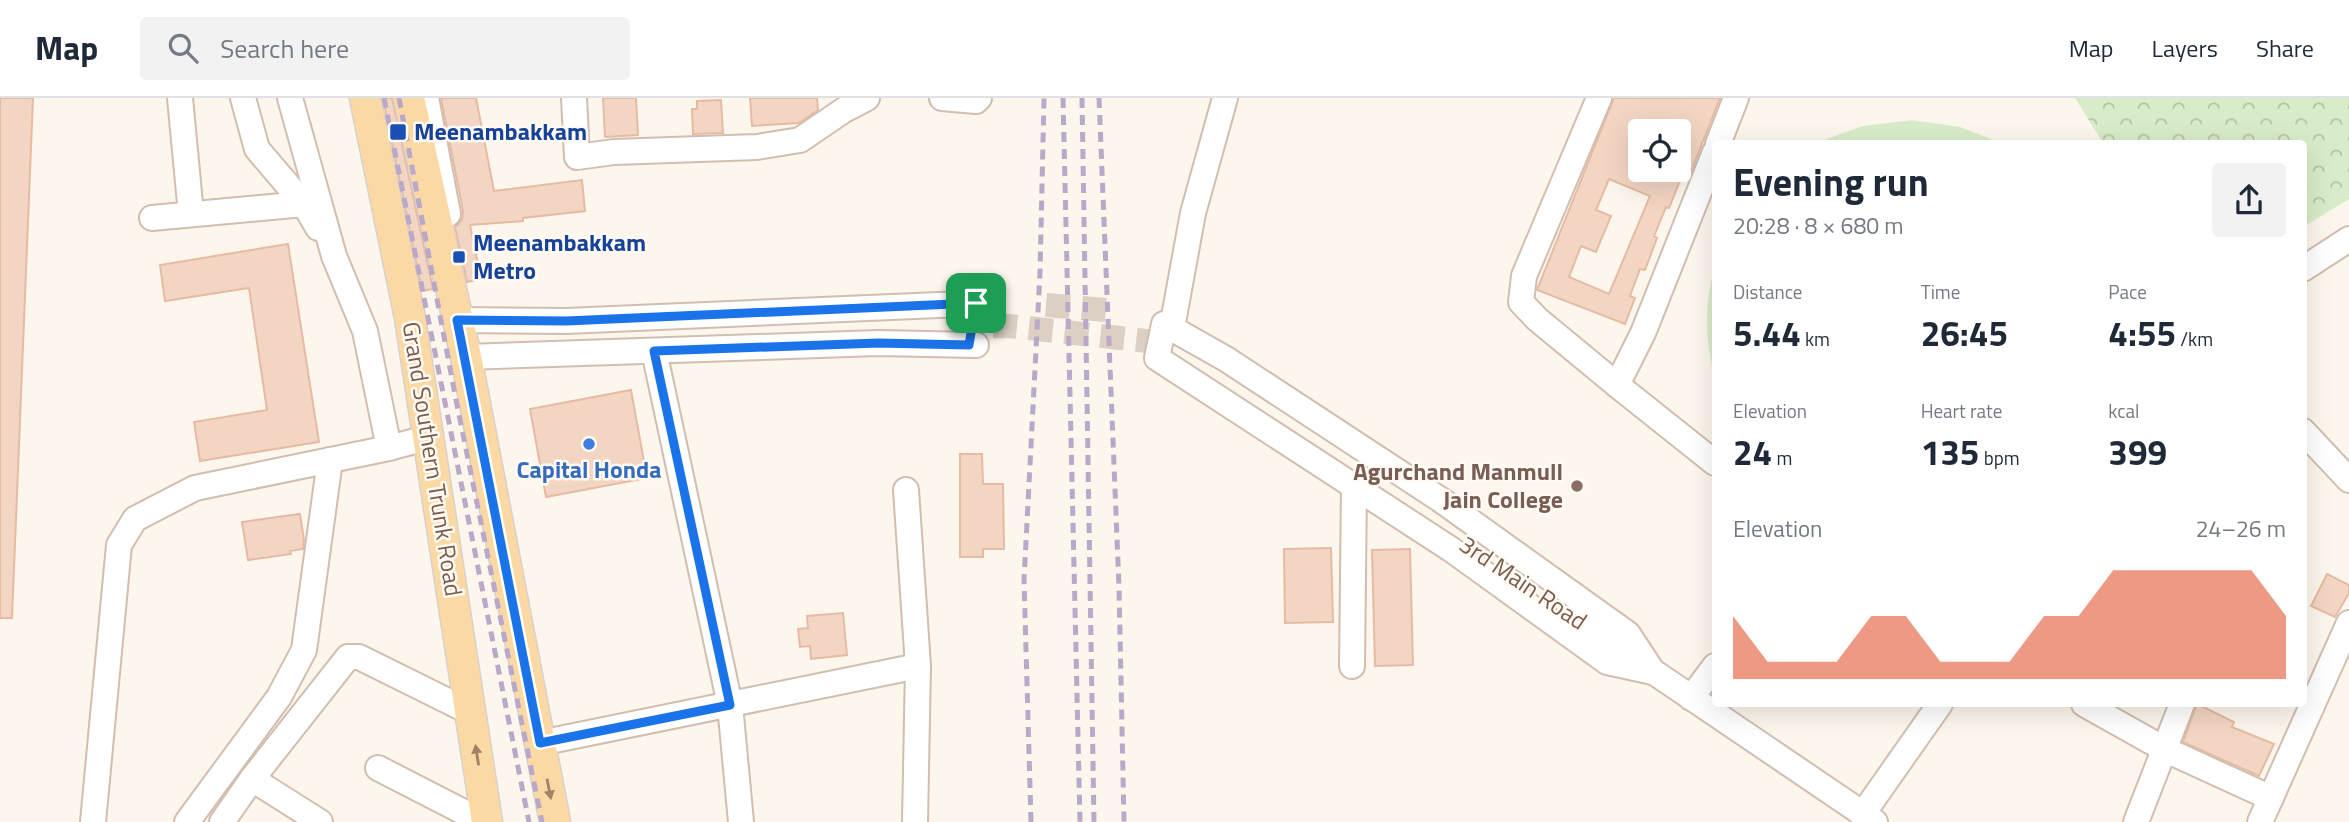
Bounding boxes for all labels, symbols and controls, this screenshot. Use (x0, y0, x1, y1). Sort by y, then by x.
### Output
search box (140, 17, 630, 80)
text: Map (35, 23, 98, 73)
icon: search (164, 29, 202, 67)
text: Search here (220, 29, 349, 68)
text: Map (2069, 30, 2114, 66)
text: Layers (2152, 30, 2218, 66)
text: Share (2256, 30, 2314, 66)
place label: Meenambakkam (414, 113, 587, 149)
map controls (1628, 119, 1691, 182)
button: locate (1628, 119, 1691, 182)
marker: Meenambakkam (388, 122, 408, 142)
text: Evening run (1733, 153, 1929, 211)
button: share (2212, 163, 2286, 237)
text: 20:28 · 8 × 680 m (1733, 208, 1903, 243)
place label: Meenambakkam Metro (473, 224, 646, 288)
marker: Meenambakkam Metro (451, 249, 467, 265)
pin (946, 273, 1006, 333)
text: Distance (1733, 277, 1802, 306)
text: Time (1921, 277, 1960, 306)
text: Pace (2108, 277, 2147, 306)
icon: arrive (957, 284, 995, 322)
text: 5.44 (1733, 306, 1801, 360)
text: 26:45 (1921, 306, 2008, 360)
text: 4:55 (2108, 306, 2176, 360)
street label: Grand Southern Trunk Road (394, 319, 472, 599)
text: km (1801, 324, 1830, 353)
text: /km (2176, 324, 2213, 353)
text: Elevation (1733, 396, 1807, 425)
text: Heart rate (1921, 396, 2002, 425)
text: kcal (2108, 396, 2139, 425)
text: 24 (1733, 425, 1772, 479)
text: 135 (1921, 425, 1979, 479)
text: 399 (2108, 425, 2167, 479)
marker: Capital Honda (581, 436, 597, 452)
text: m (1772, 443, 1792, 472)
text: bpm (1979, 443, 2020, 472)
place label: Capital Honda (517, 451, 661, 487)
place label: Agurchand Manmull Jain College (1353, 453, 1563, 517)
marker: Agurchand Manmull Jain College (1569, 478, 1585, 494)
text: Elevation (1733, 511, 1822, 546)
text: 24–26 m (2196, 511, 2286, 546)
street label: 3rd Main Road (1453, 526, 1595, 638)
one-way arrow (471, 743, 482, 765)
one-way arrow (544, 778, 555, 800)

